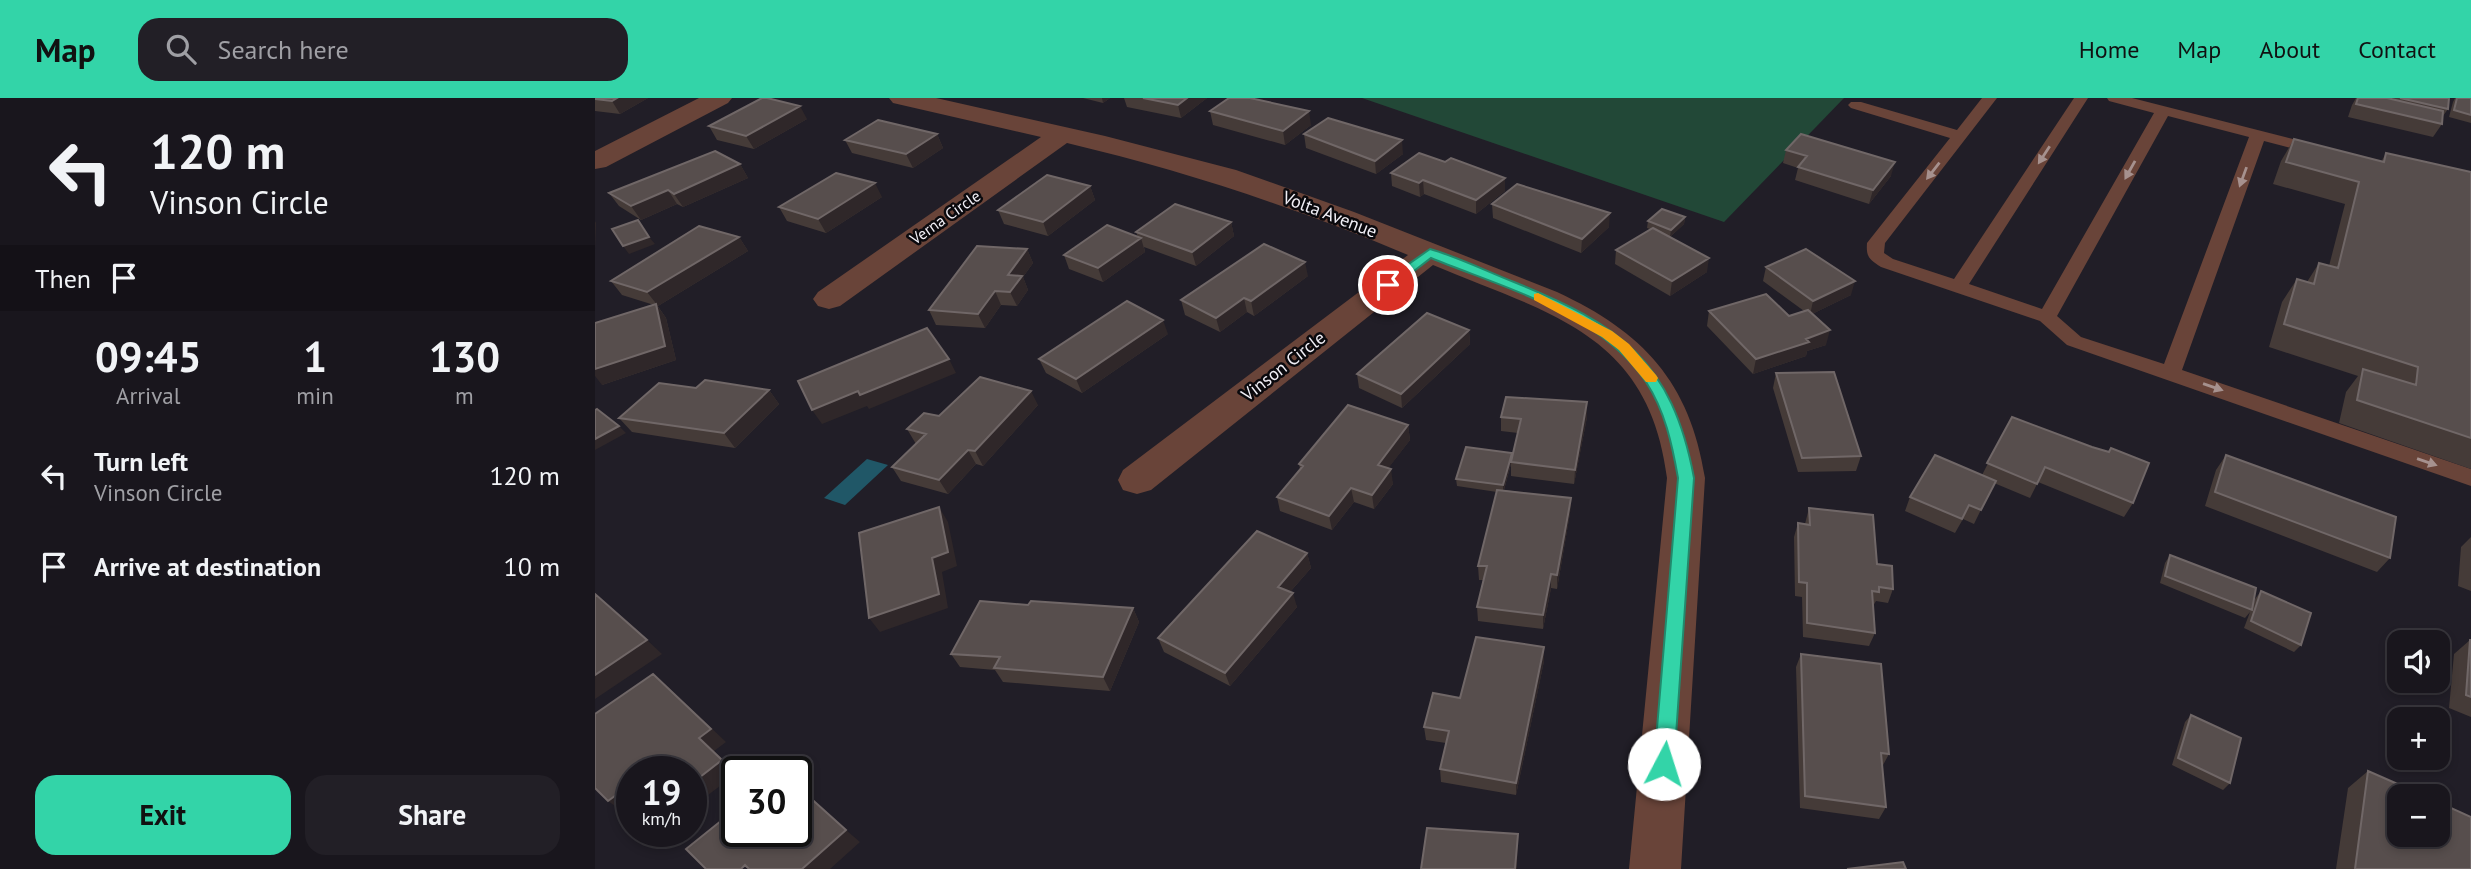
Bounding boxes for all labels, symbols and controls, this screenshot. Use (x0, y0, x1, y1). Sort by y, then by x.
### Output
search box (138, 18, 628, 81)
text: Map (35, 28, 96, 71)
icon: search (162, 30, 200, 68)
text: Search here (218, 33, 349, 66)
text: Home (2079, 34, 2139, 65)
text: Map (2177, 34, 2221, 65)
text: About (2259, 34, 2320, 65)
text: Contact (2358, 34, 2436, 65)
text: 120 m (150, 119, 285, 183)
icon: left (35, 126, 126, 217)
one-way arrow (2037, 146, 2050, 165)
one-way arrow (2124, 161, 2136, 180)
one-way arrow (1926, 162, 1941, 179)
one-way arrow (2237, 167, 2248, 188)
text: Vinson Circle (150, 181, 329, 223)
street label: Verna Circle (905, 185, 984, 249)
street label: Volta Avenue (1278, 185, 1381, 243)
pin (1358, 255, 1418, 315)
icon: arrive (105, 259, 143, 297)
text: Then (35, 262, 91, 295)
icon: arrive (1369, 266, 1407, 304)
street label: Vinson Circle (1236, 326, 1330, 407)
text: 09:45 (95, 329, 201, 384)
text: 1 (303, 329, 327, 384)
text: 130 (429, 329, 500, 384)
text: Arrival (116, 381, 180, 410)
text: min (296, 381, 334, 410)
text: m (455, 381, 474, 410)
one-way arrow (2202, 382, 2223, 393)
text: Turn left (94, 445, 188, 478)
icon: left (35, 457, 73, 495)
one-way arrow (2417, 457, 2438, 468)
text: 120 m (489, 459, 560, 492)
text: Vinson Circle (94, 478, 222, 507)
icon: arrive (35, 548, 73, 586)
text: Arrive at destination (94, 550, 321, 583)
text: 10 m (504, 550, 560, 583)
map controls (2387, 630, 2450, 847)
button: sound (2387, 630, 2450, 693)
button: + (2387, 707, 2450, 770)
position arrow (1627, 727, 1701, 801)
speed limit sign: 30 (721, 756, 812, 847)
text: 19 (642, 769, 681, 815)
button: Exit (35, 775, 291, 855)
button: Share (305, 775, 560, 855)
button: − (2387, 784, 2450, 847)
text: km/h (642, 807, 681, 830)

